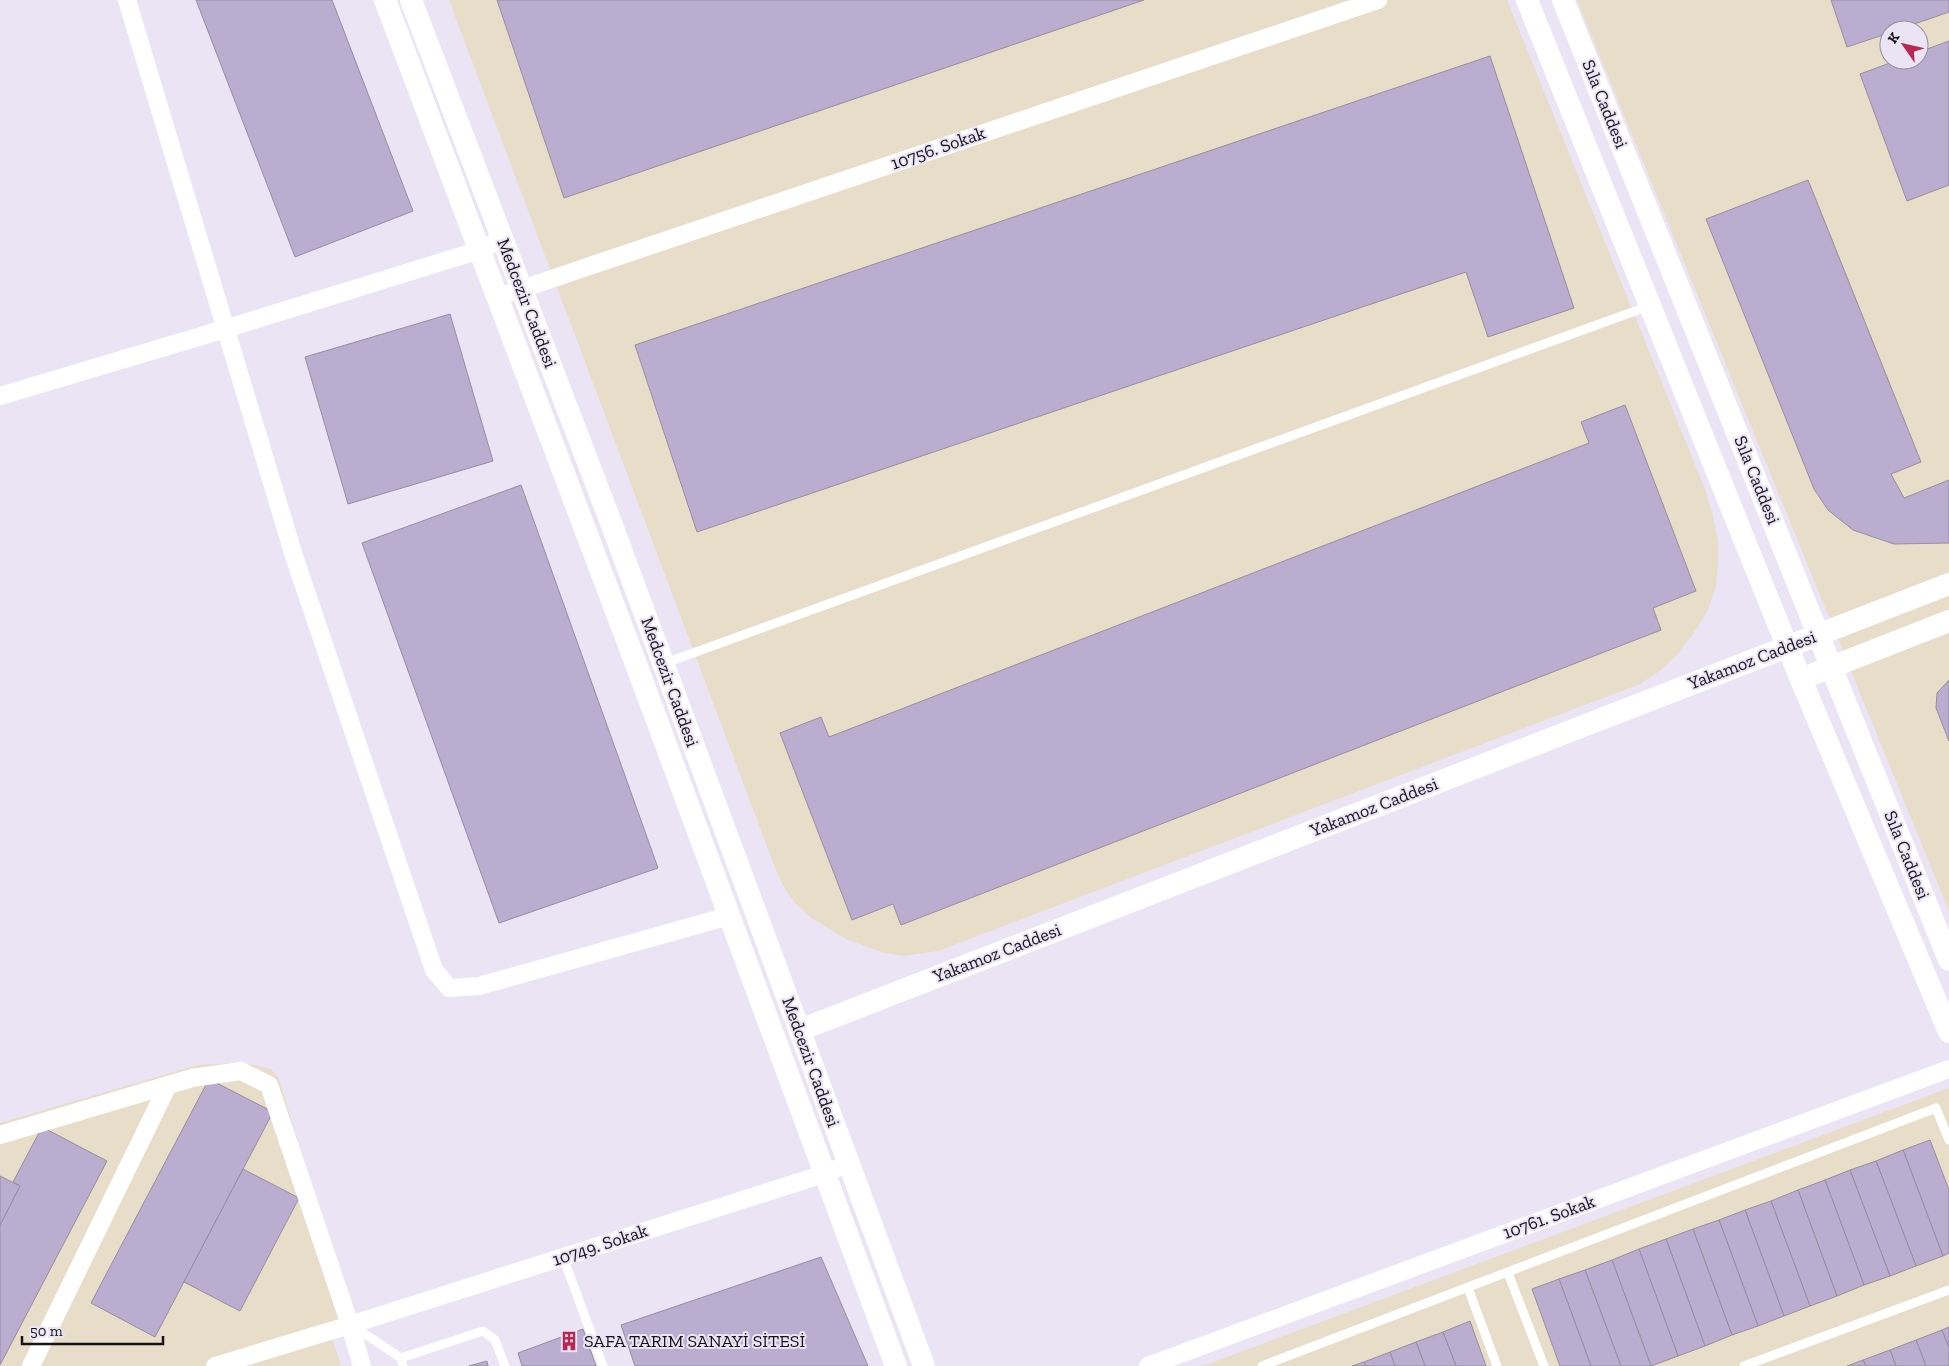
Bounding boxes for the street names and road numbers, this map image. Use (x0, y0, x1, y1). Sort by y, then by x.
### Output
street label: Sıla Caddesi (1577, 56, 1633, 152)
street label: 10756. Sokak (888, 121, 989, 174)
street label: Medcezir Caddesi (492, 235, 562, 371)
street label: Sıla Caddesi (1729, 432, 1785, 528)
street label: Medcezir Caddesi (636, 614, 704, 750)
street label: Yakamoz Caddesi (1684, 626, 1819, 695)
street label: Yakamoz Caddesi (1306, 773, 1441, 842)
street label: Sıla Caddesi (1879, 807, 1935, 903)
street label: Yakamoz Caddesi (929, 919, 1064, 988)
street label: Medcezir Caddesi (777, 994, 845, 1130)
street label: 10761. Sokak (1500, 1190, 1599, 1244)
street label: 10749. Sokak (550, 1219, 651, 1271)

